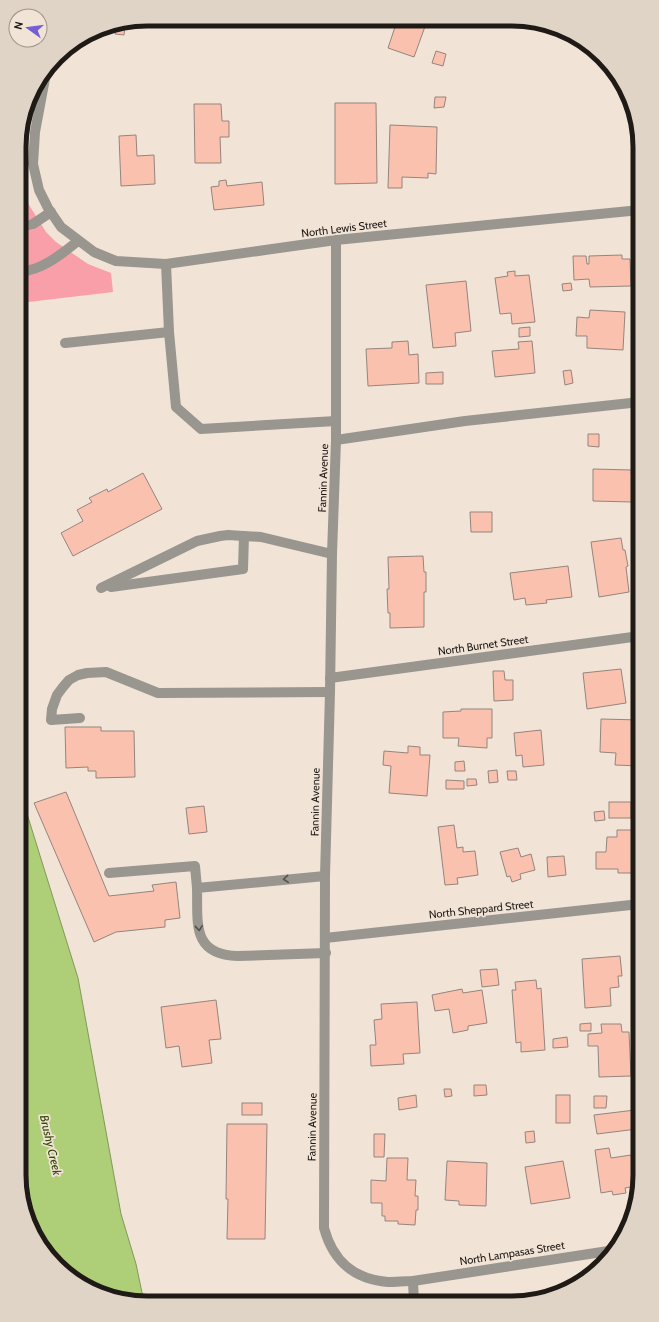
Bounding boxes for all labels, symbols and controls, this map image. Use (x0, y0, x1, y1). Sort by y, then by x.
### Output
north arrow (8, 8, 48, 48)
text: N (11, 20, 26, 31)
street label: North Lewis Street (301, 216, 388, 240)
street label: Fannin Avenue (315, 443, 331, 512)
street label: North Burnet Street (437, 632, 529, 658)
street label: Fannin Avenue (307, 767, 323, 836)
one-way arrow (283, 875, 289, 884)
street label: North Sheppard Street (428, 897, 534, 921)
one-way arrow (194, 925, 203, 931)
street label: Fannin Avenue (304, 1092, 320, 1161)
water label: Brushy Creek (37, 1113, 65, 1177)
street label: North Lampasas Street (458, 1238, 566, 1268)

